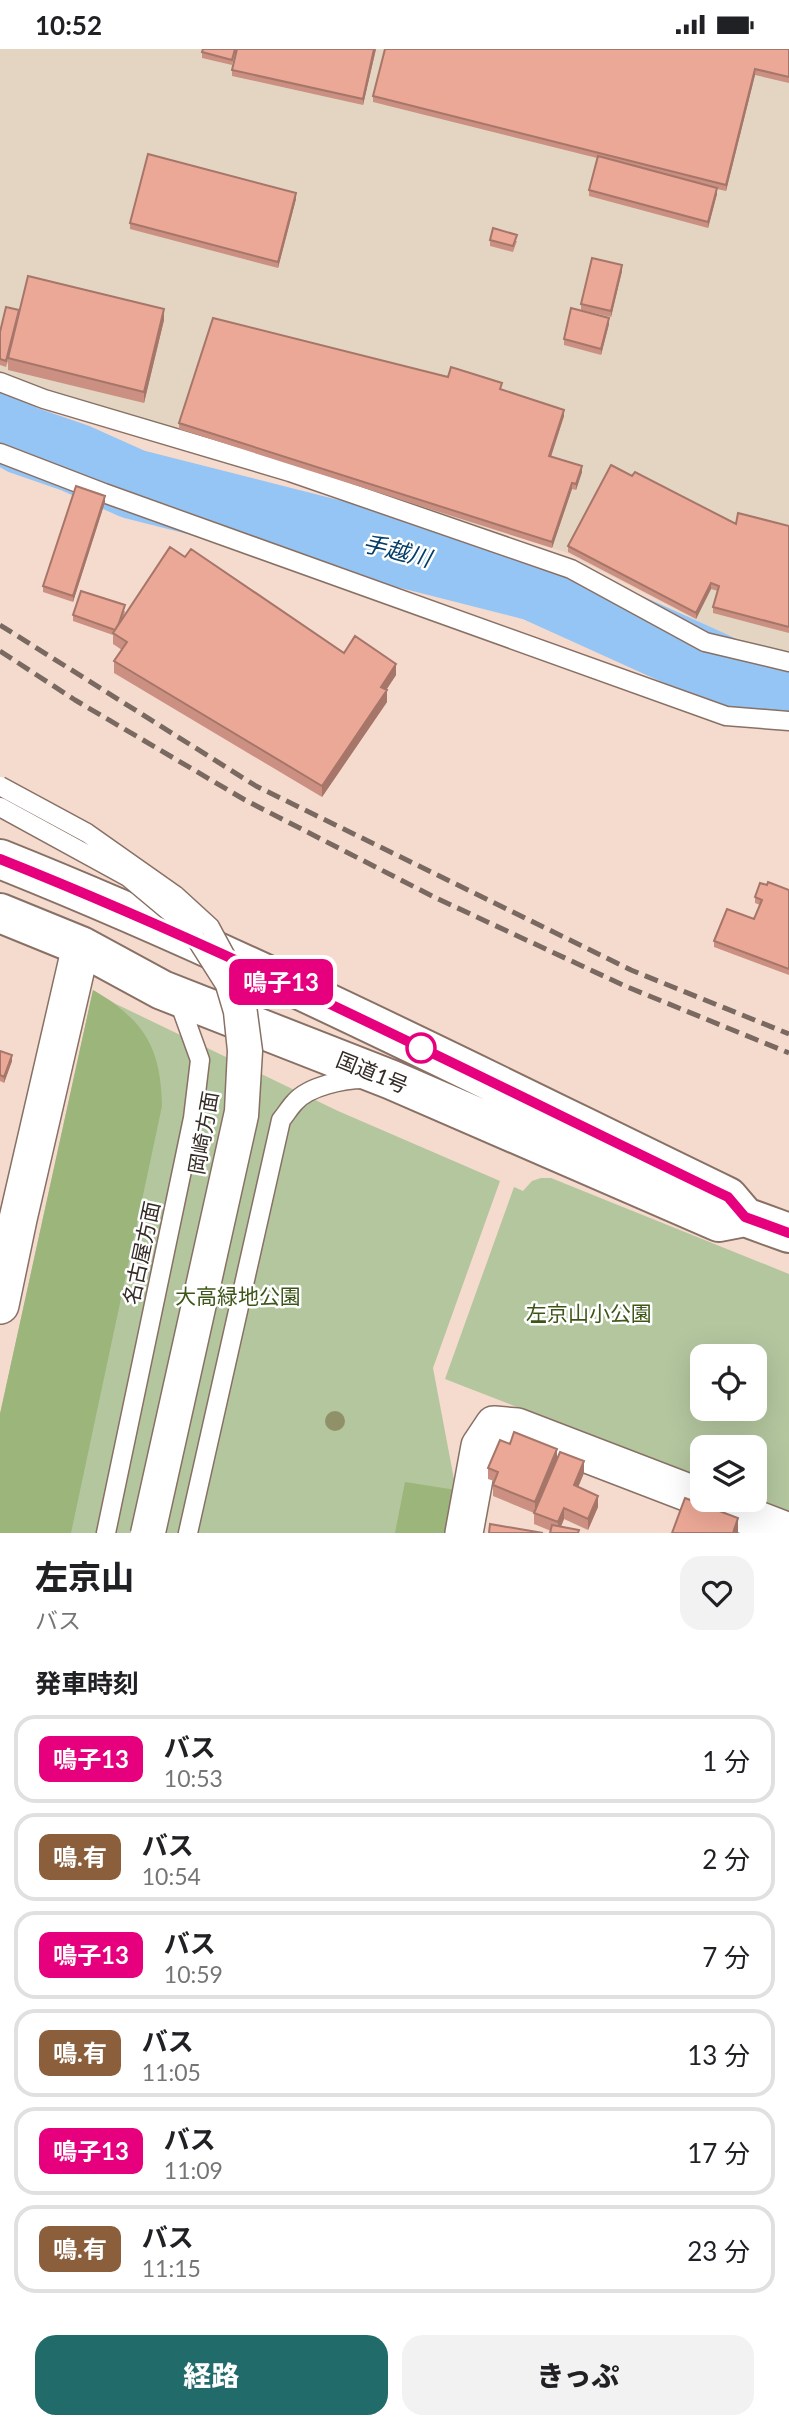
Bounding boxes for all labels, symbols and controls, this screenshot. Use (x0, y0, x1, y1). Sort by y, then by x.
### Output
text: 10:52 (35, 9, 102, 41)
water label: 手越川 (360, 528, 437, 573)
line badge: 鳴子13 (232, 959, 330, 1005)
text: 鳴子13 (243, 967, 319, 996)
unlabelled marker (406, 1033, 436, 1063)
street label: 国道1号 (333, 1046, 412, 1097)
street label: 岡崎方面 (183, 1089, 222, 1176)
street label: 名古屋方面 (117, 1199, 164, 1307)
park label: 大高緑地公園 (175, 1283, 301, 1308)
park label: 左京山小公園 (526, 1300, 652, 1325)
map controls (690, 1344, 767, 1512)
button: locate (690, 1344, 767, 1421)
button: layers (690, 1435, 767, 1512)
text: 左京山 (35, 1556, 134, 1596)
button: heart (680, 1556, 754, 1630)
text: バス (35, 1606, 81, 1634)
text: 発車時刻 (35, 1667, 139, 1699)
text: バス (164, 1731, 216, 1763)
text: 鳴子13 (53, 1744, 129, 1773)
text: 1 分 (702, 1745, 750, 1777)
text: 10:53 (164, 1764, 223, 1792)
text: バス (142, 1829, 194, 1861)
text: 鳴.有 (53, 1842, 107, 1871)
text: 2 分 (702, 1843, 750, 1875)
text: 10:54 (142, 1862, 201, 1890)
text: バス (164, 1927, 216, 1959)
text: 鳴子13 (53, 1940, 129, 1969)
text: 7 分 (702, 1941, 750, 1973)
text: 10:59 (164, 1960, 223, 1988)
text: バス (142, 2025, 194, 2057)
text: 鳴.有 (53, 2038, 107, 2067)
text: 13 分 (687, 2039, 750, 2071)
text: 11:05 (142, 2058, 201, 2086)
text: バス (164, 2123, 216, 2155)
text: 鳴子13 (53, 2136, 129, 2165)
text: 17 分 (687, 2137, 750, 2169)
text: 11:09 (164, 2156, 223, 2184)
text: バス (142, 2221, 194, 2253)
text: 鳴.有 (53, 2234, 107, 2263)
text: 23 分 (687, 2235, 750, 2267)
text: 11:15 (142, 2254, 201, 2282)
button: 経路 (35, 2335, 388, 2415)
button: きっぷ (402, 2335, 754, 2415)

